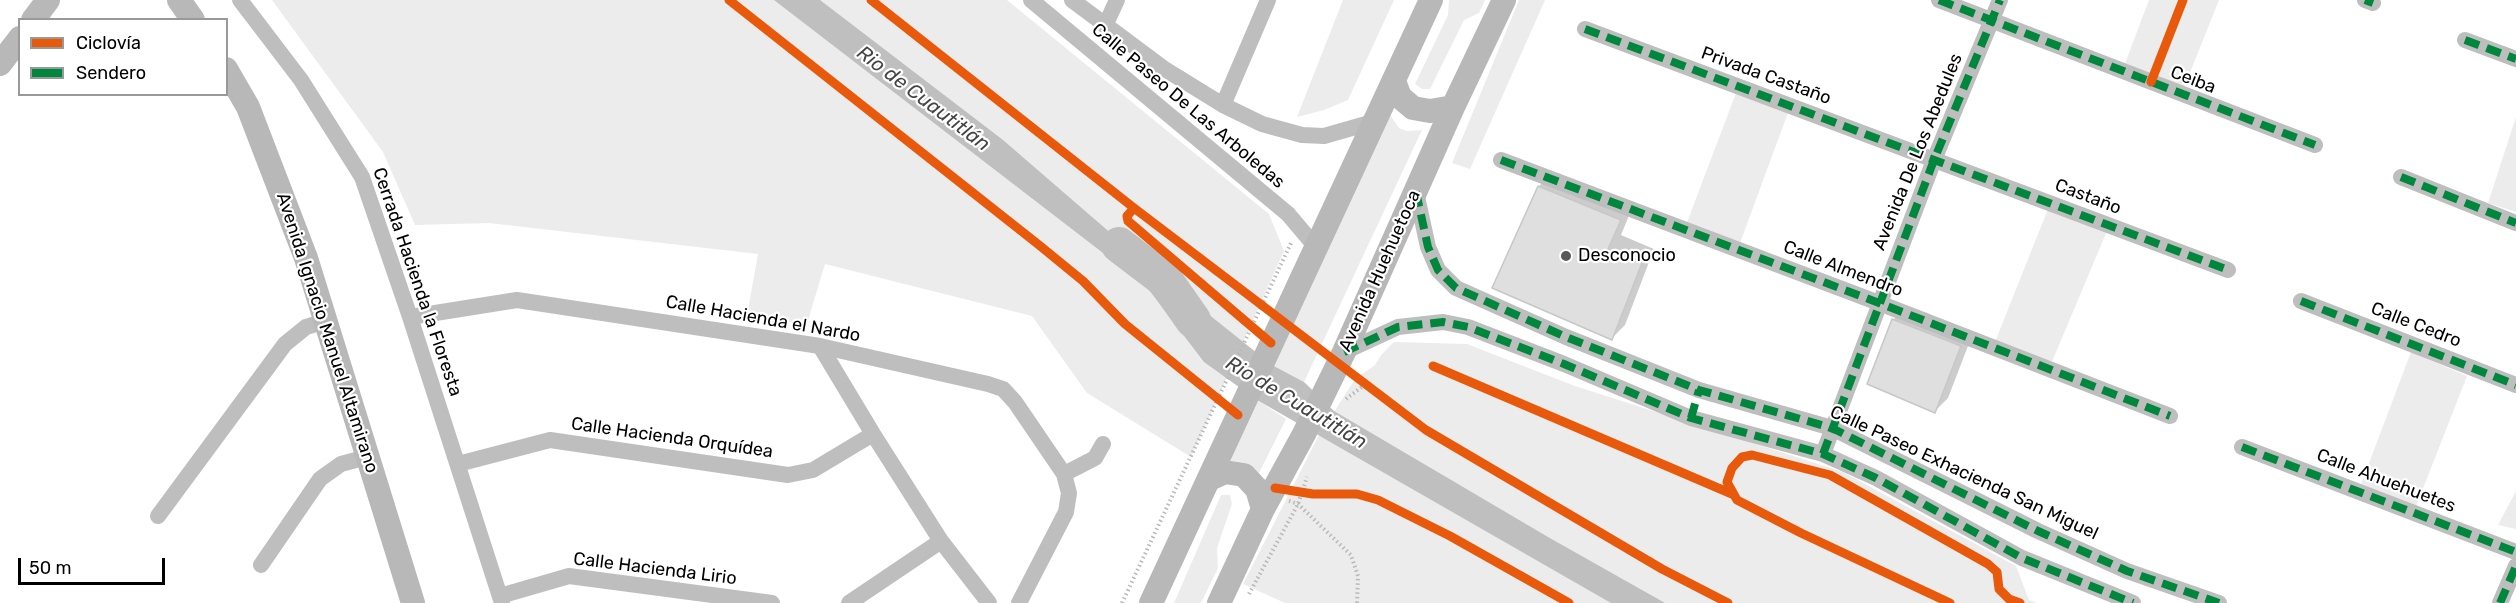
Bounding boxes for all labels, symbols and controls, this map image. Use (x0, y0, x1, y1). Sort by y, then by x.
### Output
legend (18, 18, 228, 96)
street label: Calle Paseo De Las Arboledas (1087, 19, 1289, 193)
text: Ciclovía (76, 32, 141, 54)
water label: Rio de Cuautitlán (852, 41, 994, 157)
street label: Privada Castaño (1698, 42, 1834, 110)
street label: Avenida De Los Abedules (1869, 50, 1967, 254)
street label: Ceiba (2167, 61, 2219, 99)
text: Sendero (76, 62, 146, 84)
street label: Cerrada Hacienda la Floresta (368, 165, 466, 399)
street label: Castaño (2052, 174, 2124, 220)
street label: Avenida Huehuetoca (1335, 187, 1425, 355)
street label: Avenida Ignacio Manuel Altamirano (271, 190, 383, 476)
street label: Calle Almendro (1780, 236, 1906, 302)
place label: Desconocio (1578, 245, 1676, 267)
marker: Desconocio (1559, 249, 1573, 263)
street label: Calle Hacienda el Nardo (664, 291, 862, 347)
street label: Calle Cedro (2368, 298, 2464, 352)
water label: Rio de Cuautitlán (1221, 351, 1371, 455)
street label: Calle Paseo Exhacienda San Miguel (1826, 401, 2102, 545)
street label: Calle Hacienda Orquídea (570, 413, 774, 463)
street label: Calle Ahuehuetes (2313, 445, 2459, 517)
scale bar (21, 546, 168, 584)
street label: Calle Hacienda Lirio (572, 548, 738, 590)
text: 50 m (29, 557, 72, 579)

